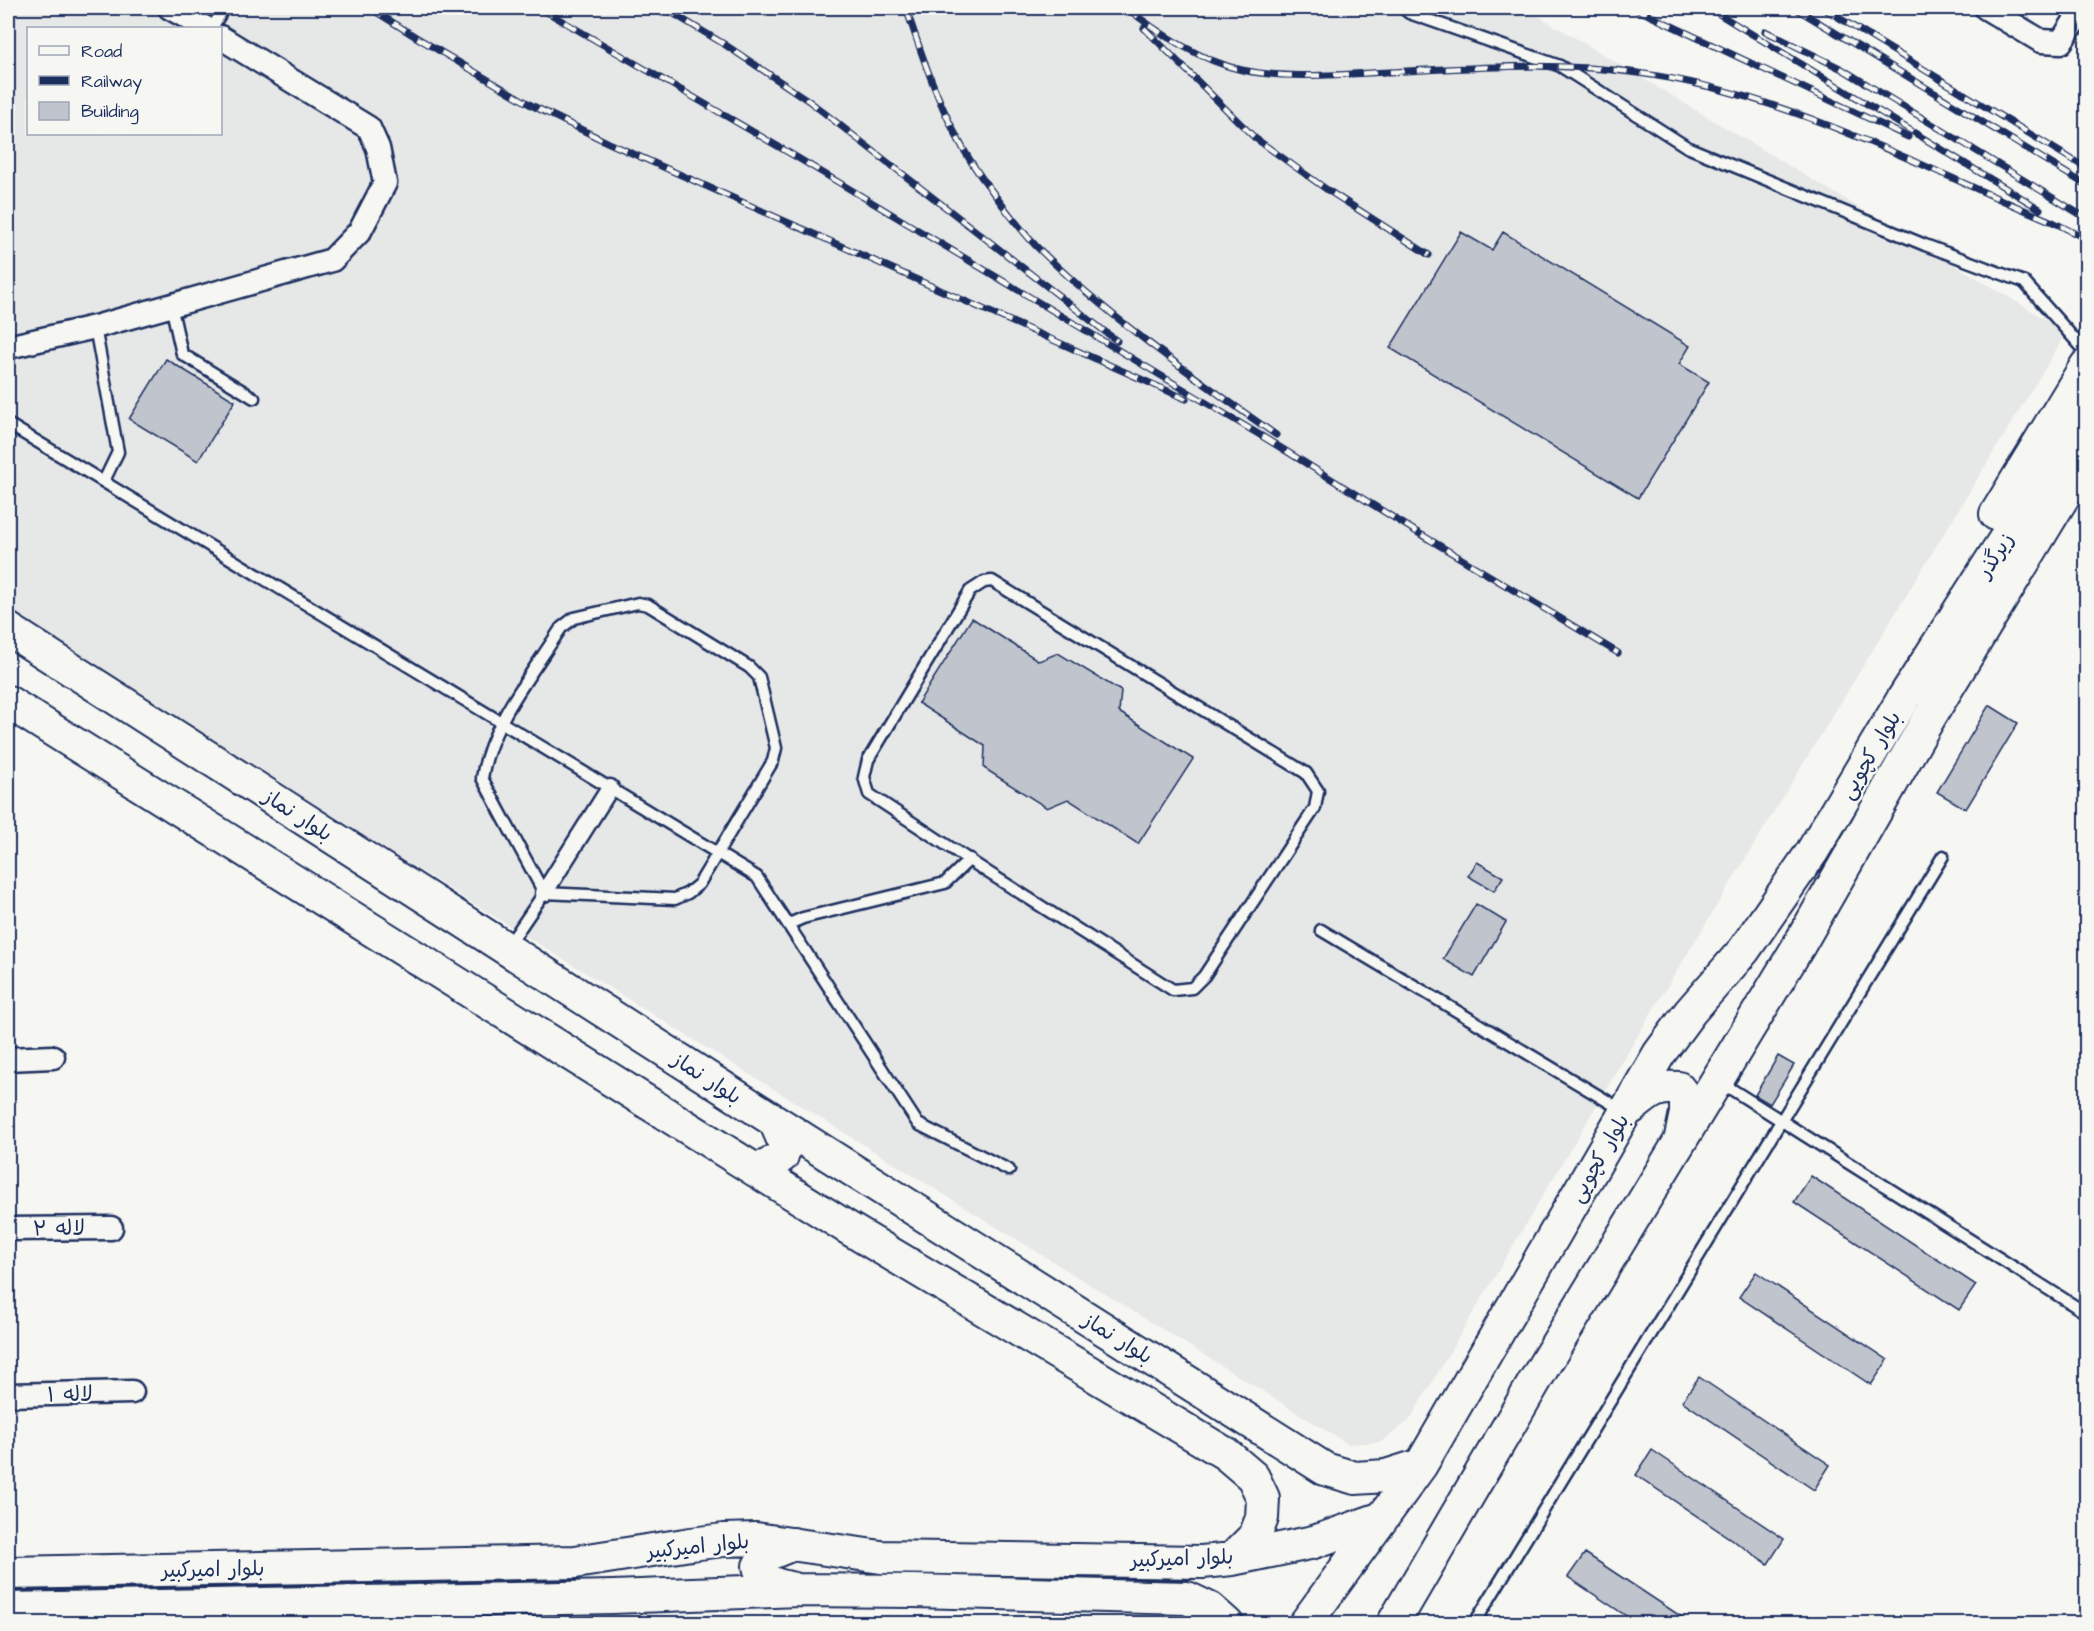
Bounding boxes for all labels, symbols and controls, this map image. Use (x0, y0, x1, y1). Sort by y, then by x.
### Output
legend (27, 27, 222, 135)
text: Road (81, 39, 122, 64)
text: Railway (81, 69, 142, 95)
text: Building (81, 99, 139, 125)
street label: زیرگذر (1969, 527, 2021, 585)
street label: بلوار کچویی (1833, 706, 1908, 805)
street label: بلوار نماز (256, 781, 338, 849)
street label: بلوار نماز (665, 1044, 747, 1112)
street label: بلوار کچویی (1562, 1108, 1637, 1208)
street label: لاله ۲ (33, 1214, 85, 1243)
street label: بلوار نماز (1076, 1305, 1158, 1371)
street label: لاله ۱ (47, 1380, 93, 1409)
street label: بلوار امیرکبیر (643, 1527, 751, 1567)
street label: بلوار امیرکبیر (1128, 1542, 1234, 1575)
street label: بلوار امیرکبیر (159, 1554, 265, 1585)

